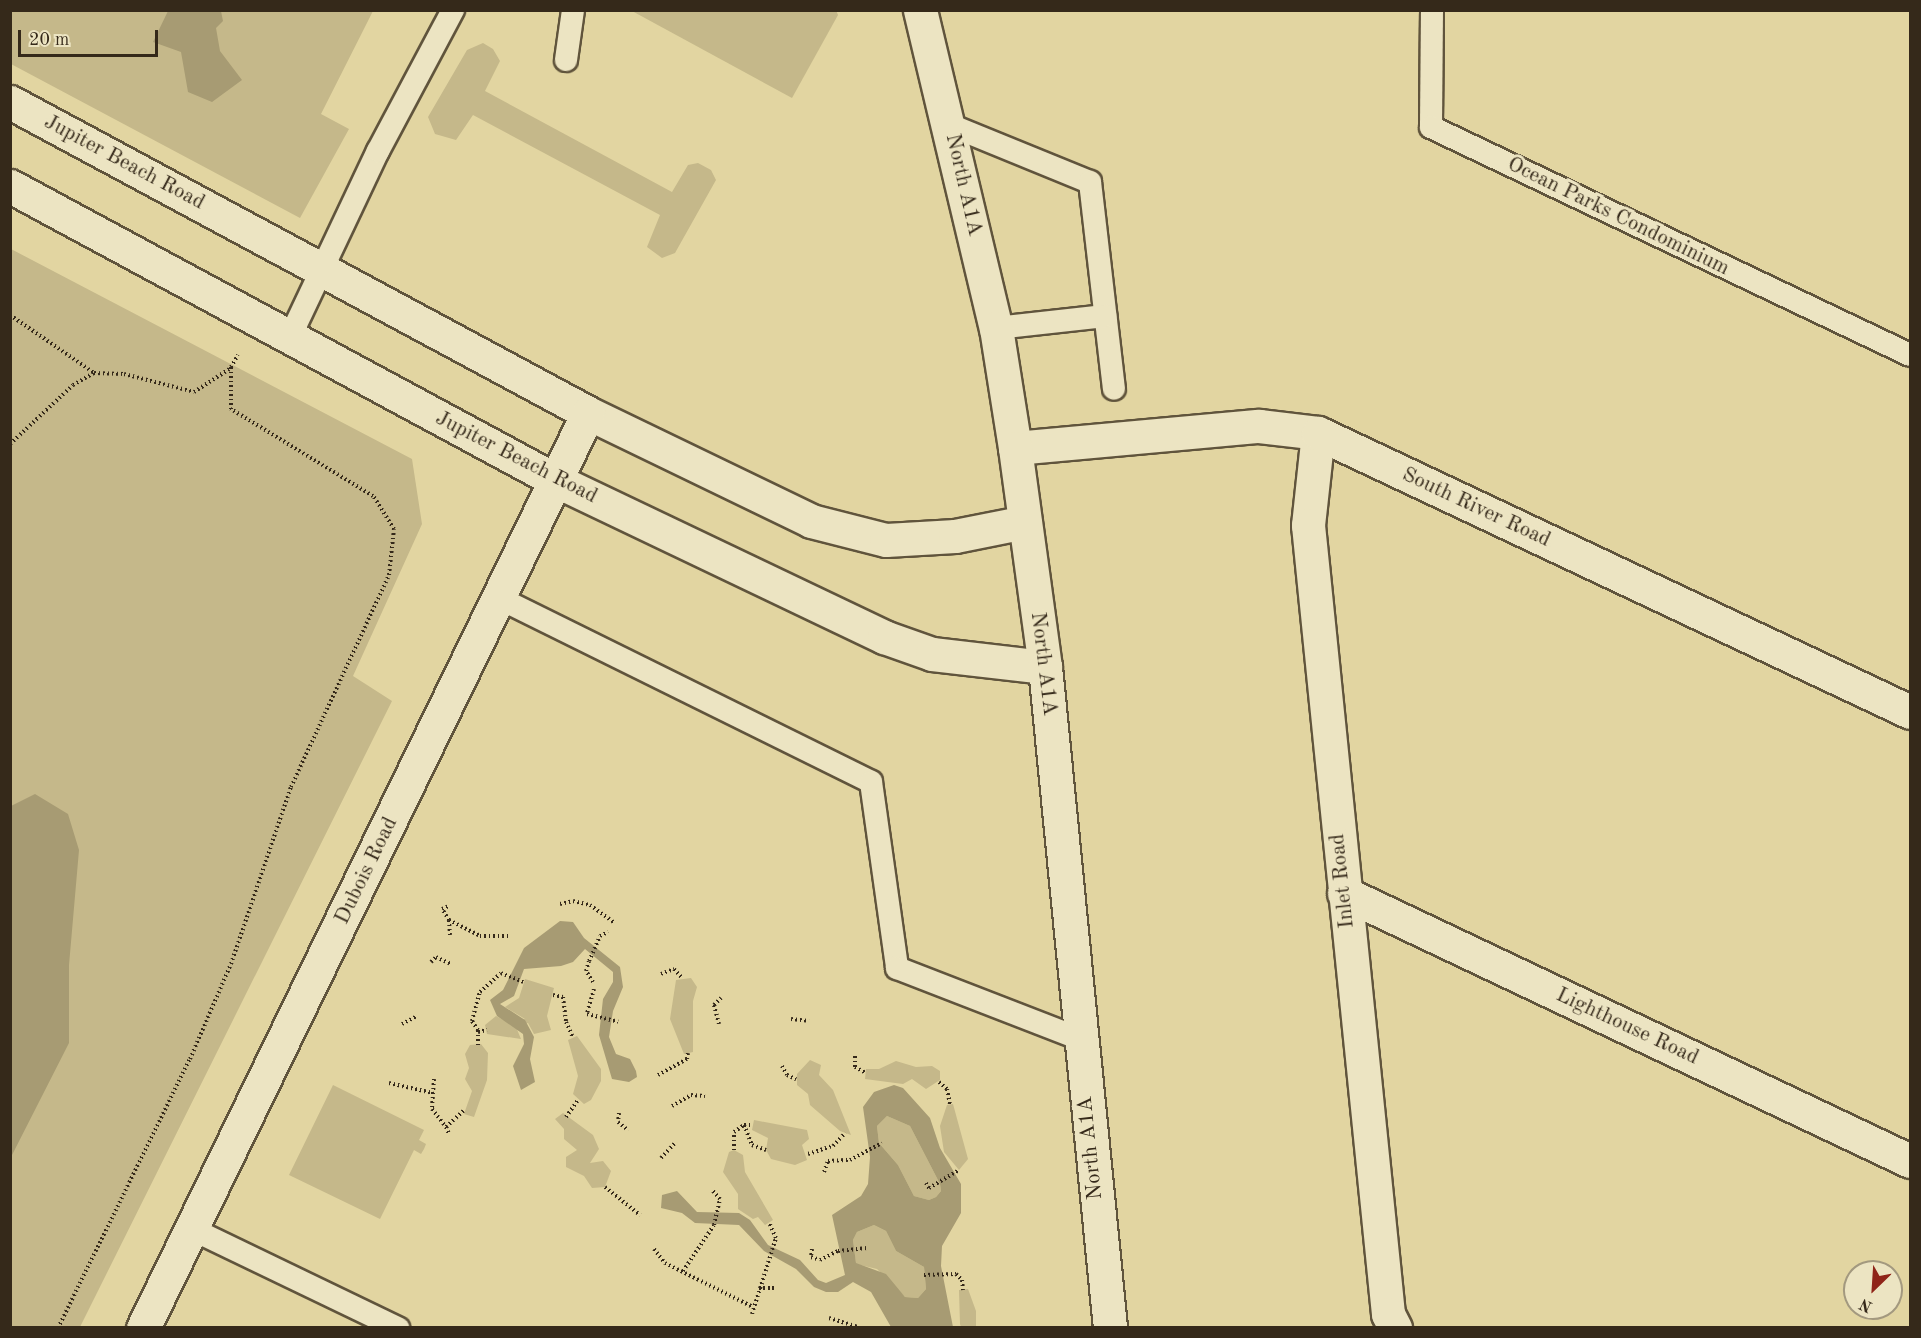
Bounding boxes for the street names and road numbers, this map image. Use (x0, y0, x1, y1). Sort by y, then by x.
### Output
street label: Jupiter Beach Road (39, 110, 209, 216)
street label: North A1A (939, 131, 987, 239)
street label: Ocean Parks Condominium (1503, 152, 1733, 282)
street label: Jupiter Beach Road (431, 406, 601, 510)
street label: South River Road (1398, 463, 1554, 553)
street label: North A1A (1024, 611, 1062, 717)
street label: Dubois Road (330, 813, 404, 929)
street label: Inlet Road (1326, 832, 1360, 930)
street label: Lighthouse Road (1552, 983, 1702, 1071)
street label: North A1A (1073, 1095, 1109, 1201)

